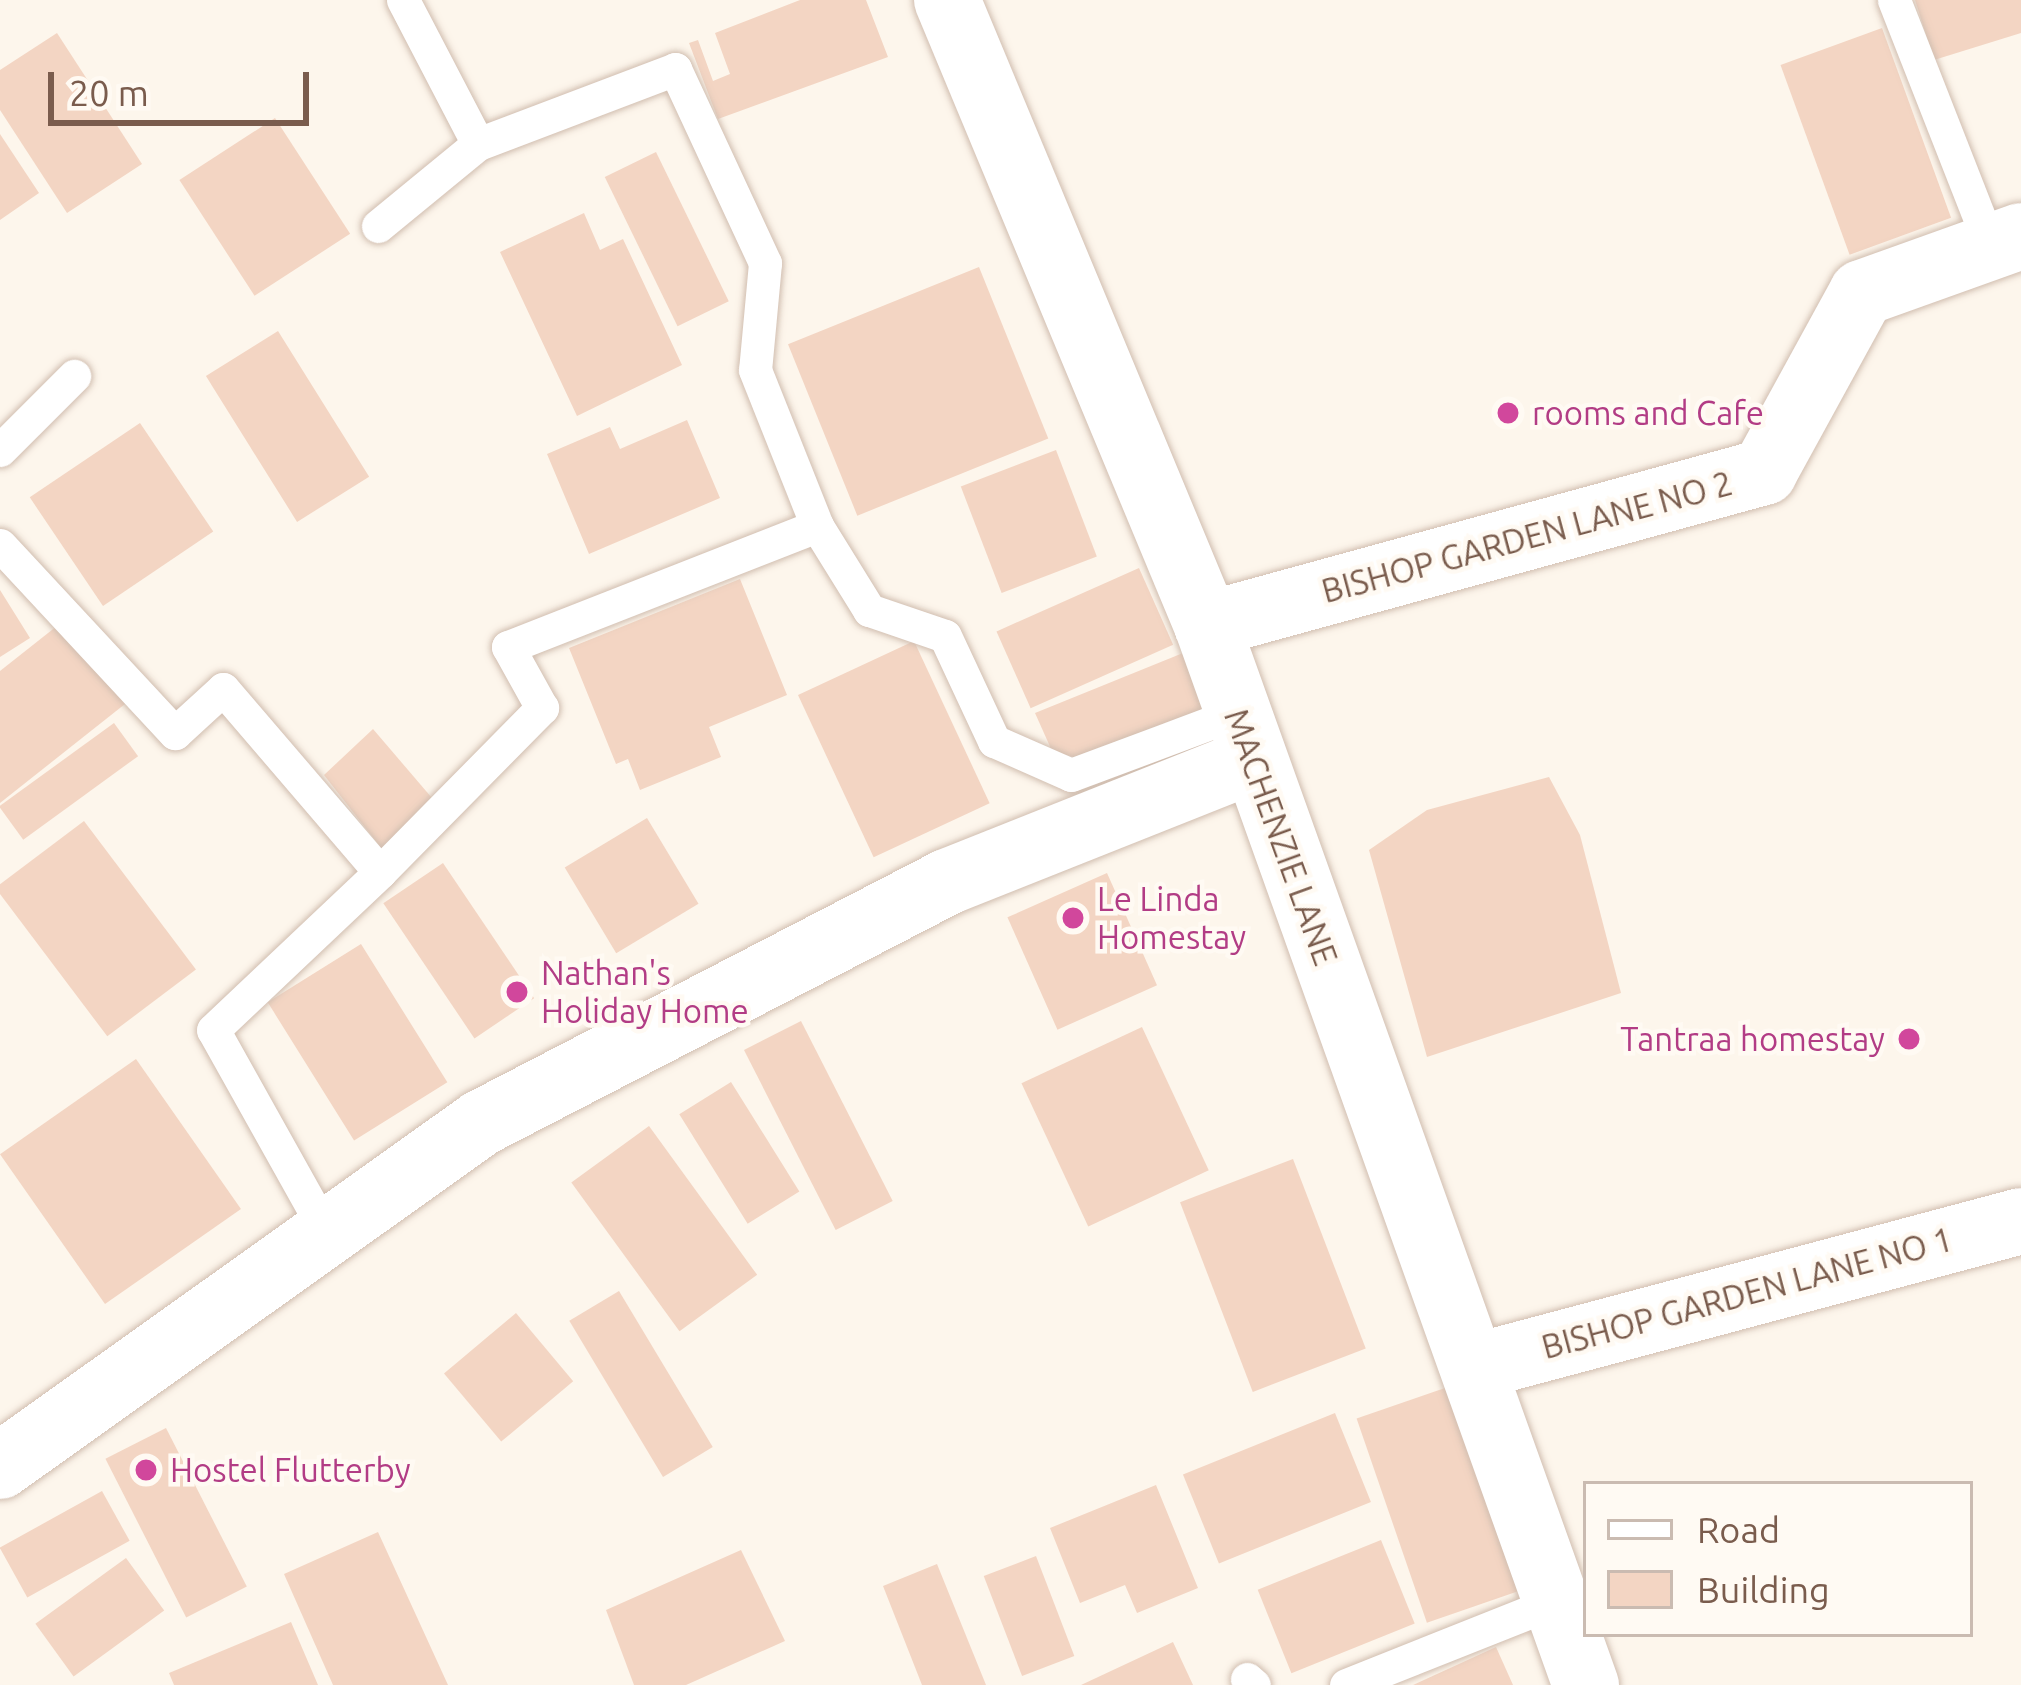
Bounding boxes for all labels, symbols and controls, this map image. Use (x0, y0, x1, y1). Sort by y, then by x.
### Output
scale bar (54, 48, 315, 122)
text: 20 m (69, 72, 149, 113)
place label: rooms and Cafe (1532, 393, 1764, 433)
marker: rooms and Cafe (1495, 400, 1521, 426)
street label: BISHOP GARDEN LANE NO 2 (1317, 463, 1737, 611)
street label: MACHENZIE LANE (1216, 704, 1346, 970)
place label: Le Linda Homestay (1097, 879, 1246, 957)
marker: Le Linda Homestay (1060, 905, 1086, 931)
place label: Nathan's Holiday Home (541, 953, 749, 1031)
marker: Nathan's Holiday Home (504, 979, 530, 1005)
place label: Tantraa homestay (1620, 1019, 1885, 1059)
marker: Tantraa homestay (1896, 1026, 1922, 1052)
street label: BISHOP GARDEN LANE NO 1 (1537, 1219, 1957, 1367)
place label: Hostel Flutterby (170, 1450, 411, 1490)
marker: Hostel Flutterby (133, 1457, 159, 1483)
legend (1583, 1481, 1973, 1637)
text: Road (1697, 1509, 1780, 1550)
text: Building (1697, 1569, 1830, 1610)

